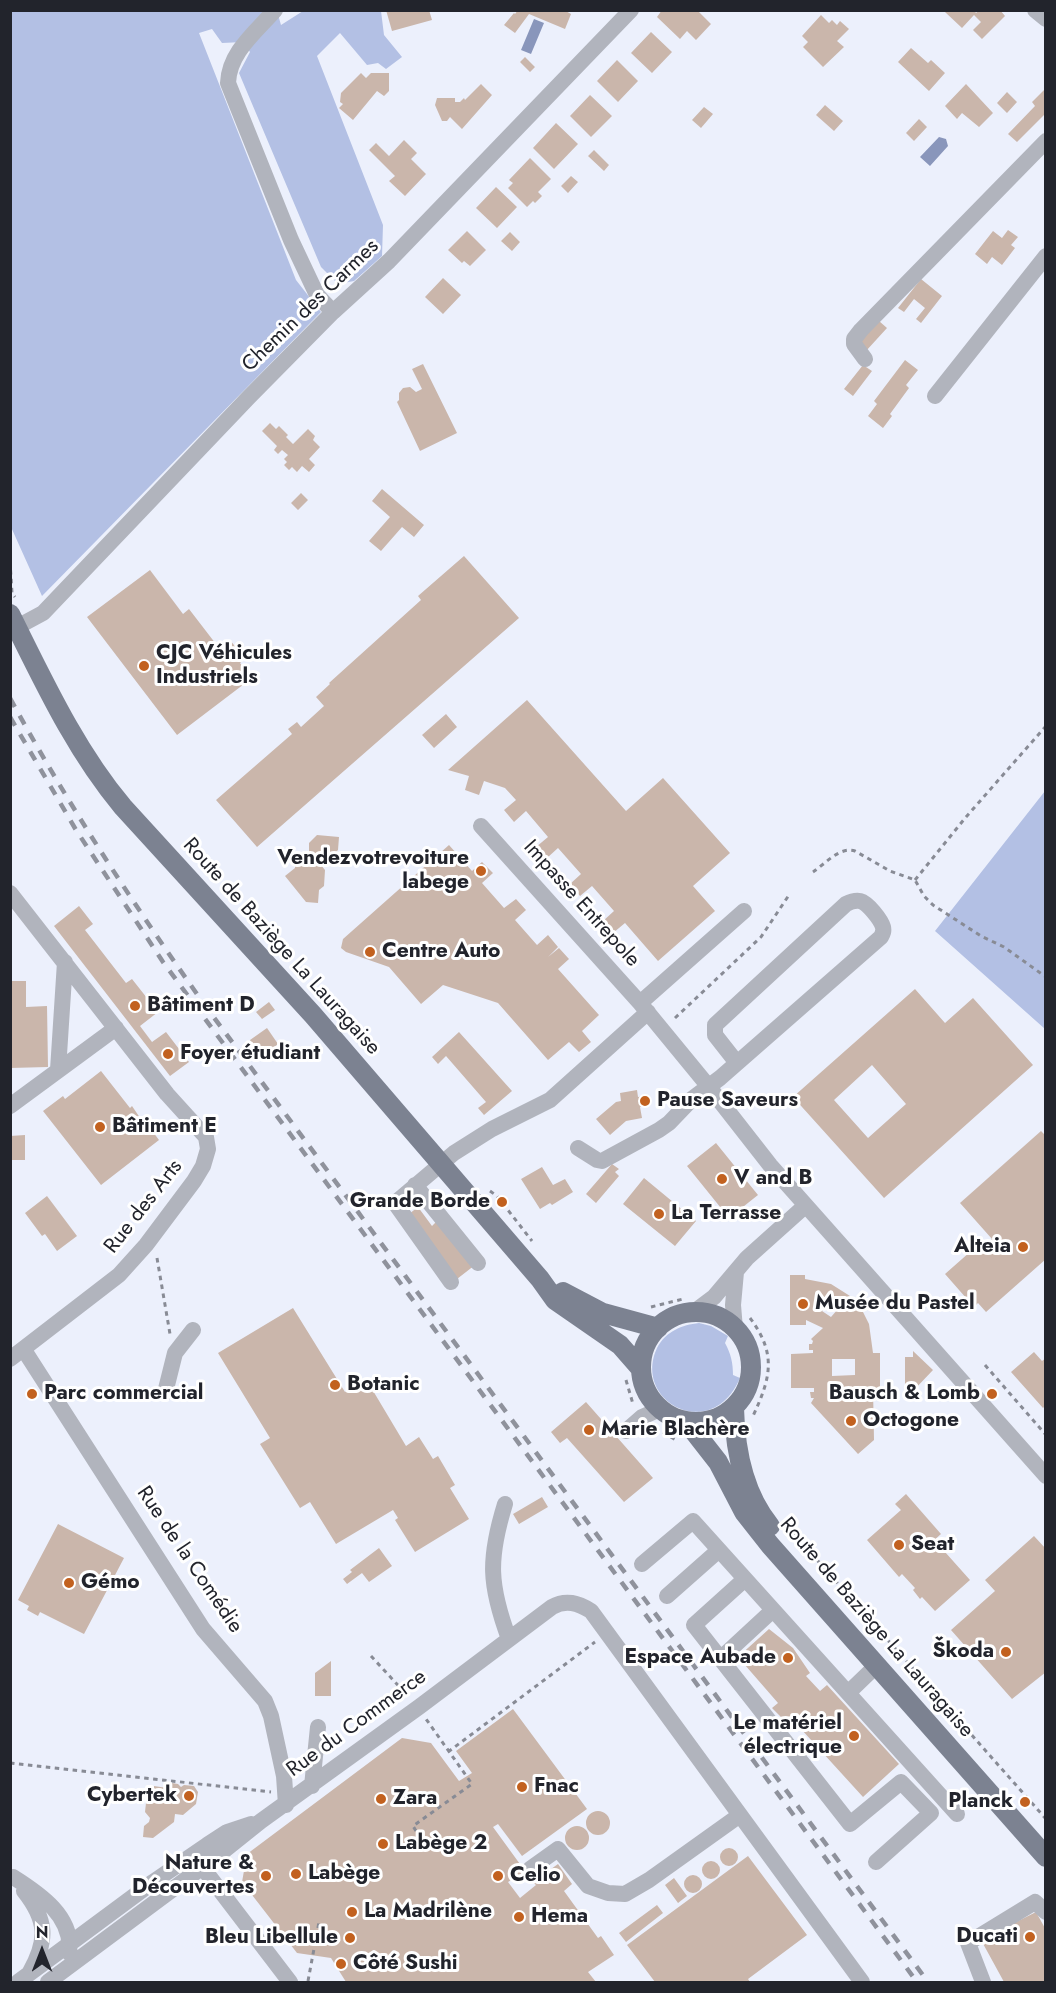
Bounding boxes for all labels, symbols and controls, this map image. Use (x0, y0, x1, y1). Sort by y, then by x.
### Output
street label: Chemin des Carmes (237, 234, 385, 378)
place label: CJC Véhicules Industriels (156, 641, 292, 691)
marker: CJC Véhicules Industriels (137, 659, 151, 673)
street label: Route de Baziège La Lauragaise (177, 833, 385, 1061)
street label: Impasse Entrepole (517, 835, 645, 973)
place label: Vendezvotrevoiture labege (277, 846, 469, 896)
marker: Vendezvotrevoiture labege (474, 864, 488, 878)
place label: Centre Auto (382, 939, 500, 965)
marker: Centre Auto (363, 945, 377, 959)
place label: Bâtiment D (147, 993, 255, 1019)
marker: Bâtiment D (128, 999, 142, 1013)
place label: Foyer étudiant (180, 1041, 320, 1067)
marker: Foyer étudiant (161, 1047, 175, 1061)
place label: Pause Saveurs (657, 1088, 798, 1114)
marker: Pause Saveurs (638, 1094, 652, 1108)
place label: Bâtiment E (112, 1114, 217, 1140)
marker: Bâtiment E (93, 1120, 107, 1134)
street label: Rue des Arts (100, 1155, 188, 1259)
place label: V and B (734, 1166, 812, 1192)
marker: V and B (715, 1172, 729, 1186)
place label: Grande Borde (350, 1189, 490, 1215)
marker: Grande Borde (495, 1195, 509, 1209)
place label: La Terrasse (671, 1201, 781, 1227)
marker: La Terrasse (652, 1207, 666, 1221)
place label: Alteia (954, 1234, 1011, 1260)
marker: Alteia (1016, 1240, 1030, 1254)
place label: Musée du Pastel (815, 1291, 975, 1317)
marker: Musée du Pastel (796, 1297, 810, 1311)
place label: Botanic (347, 1372, 420, 1398)
marker: Botanic (328, 1378, 342, 1392)
place label: Parc commercial (44, 1381, 203, 1407)
place label: Bausch & Lomb (829, 1381, 980, 1407)
marker: Parc commercial (25, 1387, 39, 1401)
marker: Bausch & Lomb (985, 1387, 999, 1401)
place label: Octogone (863, 1408, 959, 1434)
marker: Octogone (844, 1414, 858, 1428)
place label: Marie Blachère (601, 1417, 749, 1443)
marker: Marie Blachère (582, 1423, 596, 1437)
street label: Rue de la Comédie (131, 1482, 247, 1638)
street label: Route de Baziège La Lauragaise (774, 1513, 978, 1743)
place label: Seat (911, 1532, 954, 1558)
marker: Seat (892, 1538, 906, 1552)
place label: Gémo (81, 1570, 140, 1596)
marker: Gémo (62, 1576, 76, 1590)
place label: Škoda (932, 1639, 994, 1665)
place label: Espace Aubade (624, 1645, 776, 1671)
marker: Škoda (999, 1645, 1013, 1659)
marker: Espace Aubade (781, 1651, 795, 1665)
street label: Rue du Commerce (282, 1665, 432, 1783)
place label: Le matériel électrique (733, 1711, 842, 1761)
marker: Le matériel électrique (847, 1729, 861, 1743)
place label: Fnac (534, 1774, 579, 1800)
marker: Fnac (515, 1780, 529, 1794)
place label: Cybertek (87, 1783, 177, 1809)
place label: Zara (393, 1786, 437, 1812)
marker: Cybertek (182, 1789, 196, 1803)
place label: Planck (948, 1789, 1013, 1815)
marker: Zara (374, 1792, 388, 1806)
marker: Planck (1018, 1795, 1032, 1809)
place label: Labège 2 (395, 1831, 487, 1857)
marker: Labège 2 (376, 1837, 390, 1851)
place label: Nature & Découvertes (132, 1851, 254, 1901)
place label: Labège (308, 1861, 380, 1887)
place label: Celio (510, 1863, 561, 1889)
marker: Labège (289, 1867, 303, 1881)
marker: Nature & Découvertes (259, 1869, 273, 1883)
marker: Celio (491, 1869, 505, 1883)
place label: La Madrilène (364, 1899, 492, 1925)
place label: Hema (531, 1904, 588, 1930)
marker: La Madrilène (345, 1905, 359, 1919)
marker: Hema (512, 1910, 526, 1924)
north arrow (12, 1921, 72, 1981)
text: N (36, 1921, 48, 1944)
place label: Ducati (956, 1924, 1018, 1950)
place label: Bleu Libellule (205, 1925, 338, 1951)
marker: Ducati (1023, 1930, 1037, 1944)
marker: Bleu Libellule (343, 1931, 357, 1945)
place label: Côté Sushi (353, 1951, 458, 1977)
marker: Côté Sushi (334, 1957, 348, 1971)

